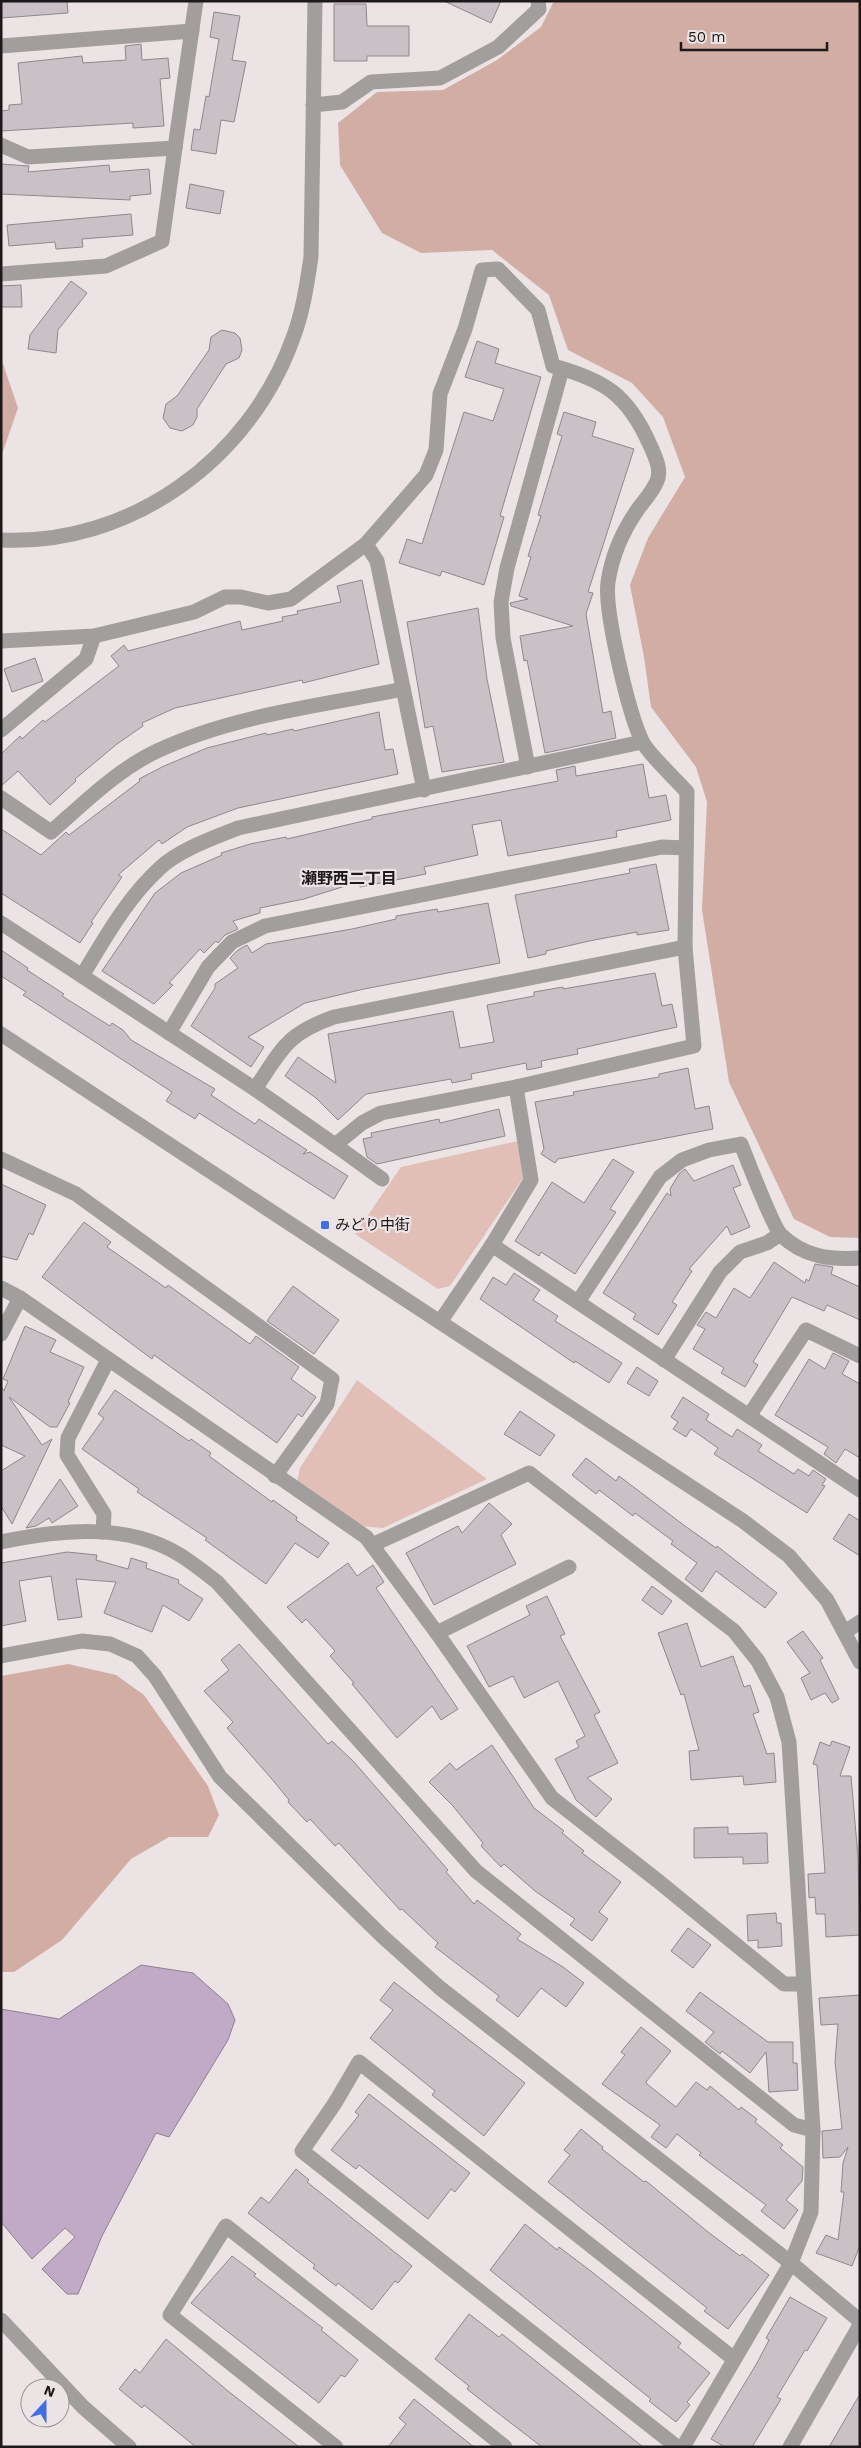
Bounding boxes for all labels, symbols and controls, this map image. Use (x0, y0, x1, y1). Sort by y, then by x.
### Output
scale bar (681, 20, 827, 52)
text: 50 m (688, 28, 725, 46)
district label: 瀬野西二丁目 (301, 869, 397, 888)
place label: みどり中街 (335, 1216, 410, 1234)
marker: みどり中街 (319, 1219, 331, 1231)
north arrow (20, 2378, 70, 2428)
text: N (42, 2382, 57, 2400)

